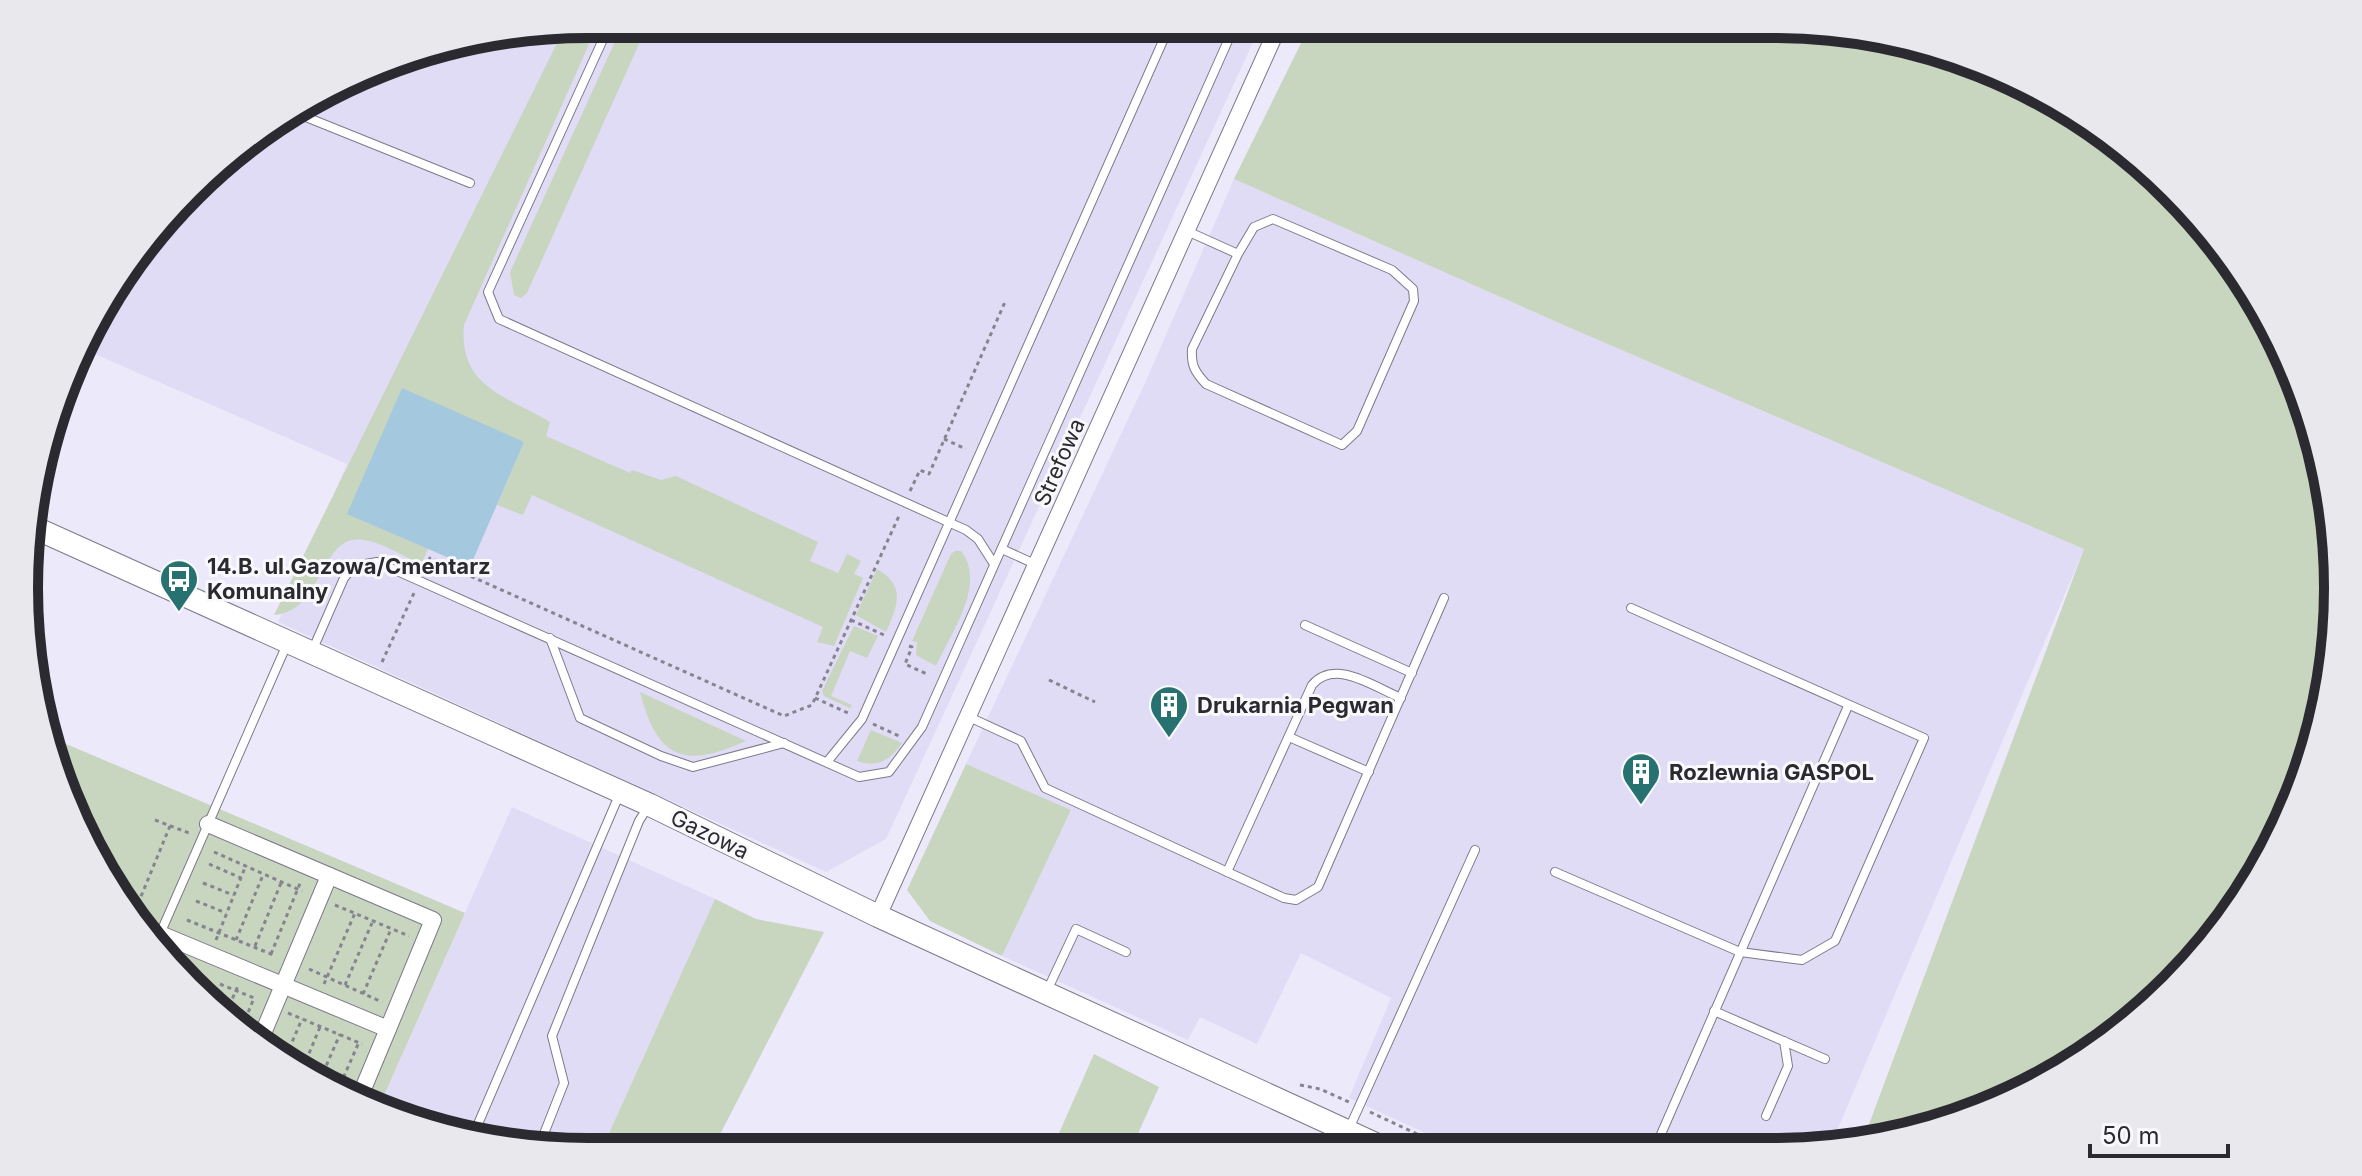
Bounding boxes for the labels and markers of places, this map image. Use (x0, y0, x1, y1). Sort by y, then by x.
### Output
place label: 14.B. ul.Gazowa/Cmentarz Komunalny (207, 553, 491, 604)
bus stop icon: 14.B. ul.Gazowa/Cmentarz Komunalny (158, 558, 200, 613)
building icon: Drukarnia Pegwan (1148, 684, 1190, 739)
place label: Drukarnia Pegwan (1197, 692, 1394, 718)
building icon: Rozlewnia GASPOL (1620, 751, 1662, 806)
place label: Rozlewnia GASPOL (1669, 759, 1874, 785)

